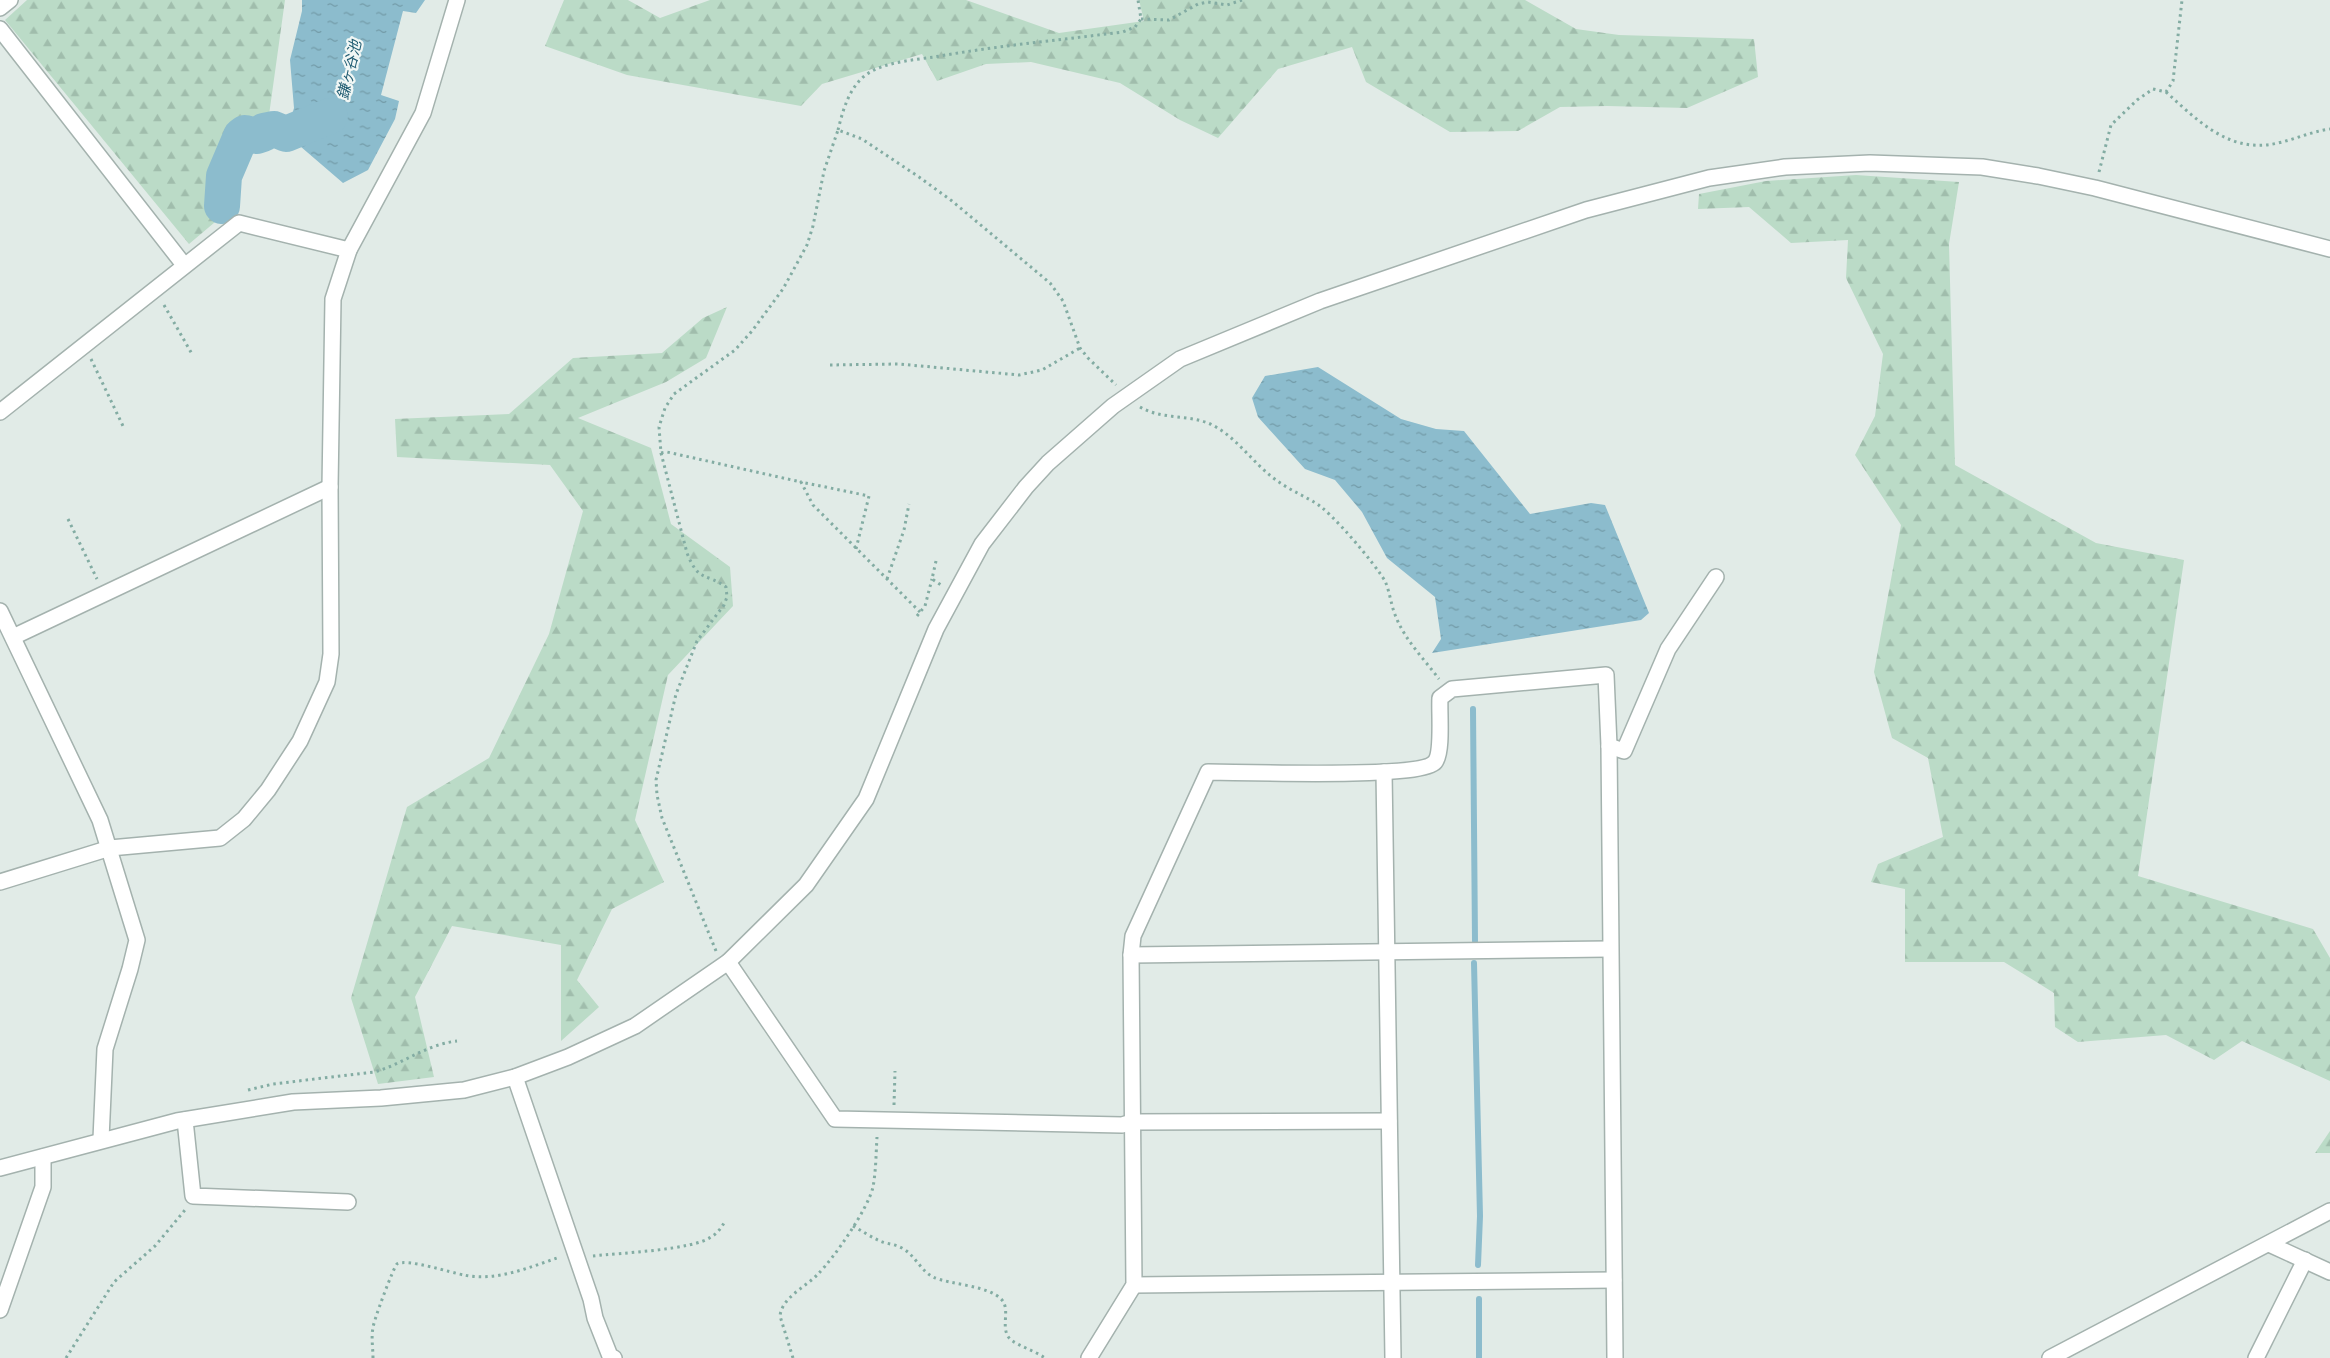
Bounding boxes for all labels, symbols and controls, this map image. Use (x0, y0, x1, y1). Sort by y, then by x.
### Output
water label: 鎌ヶ谷池 (333, 37, 365, 101)

